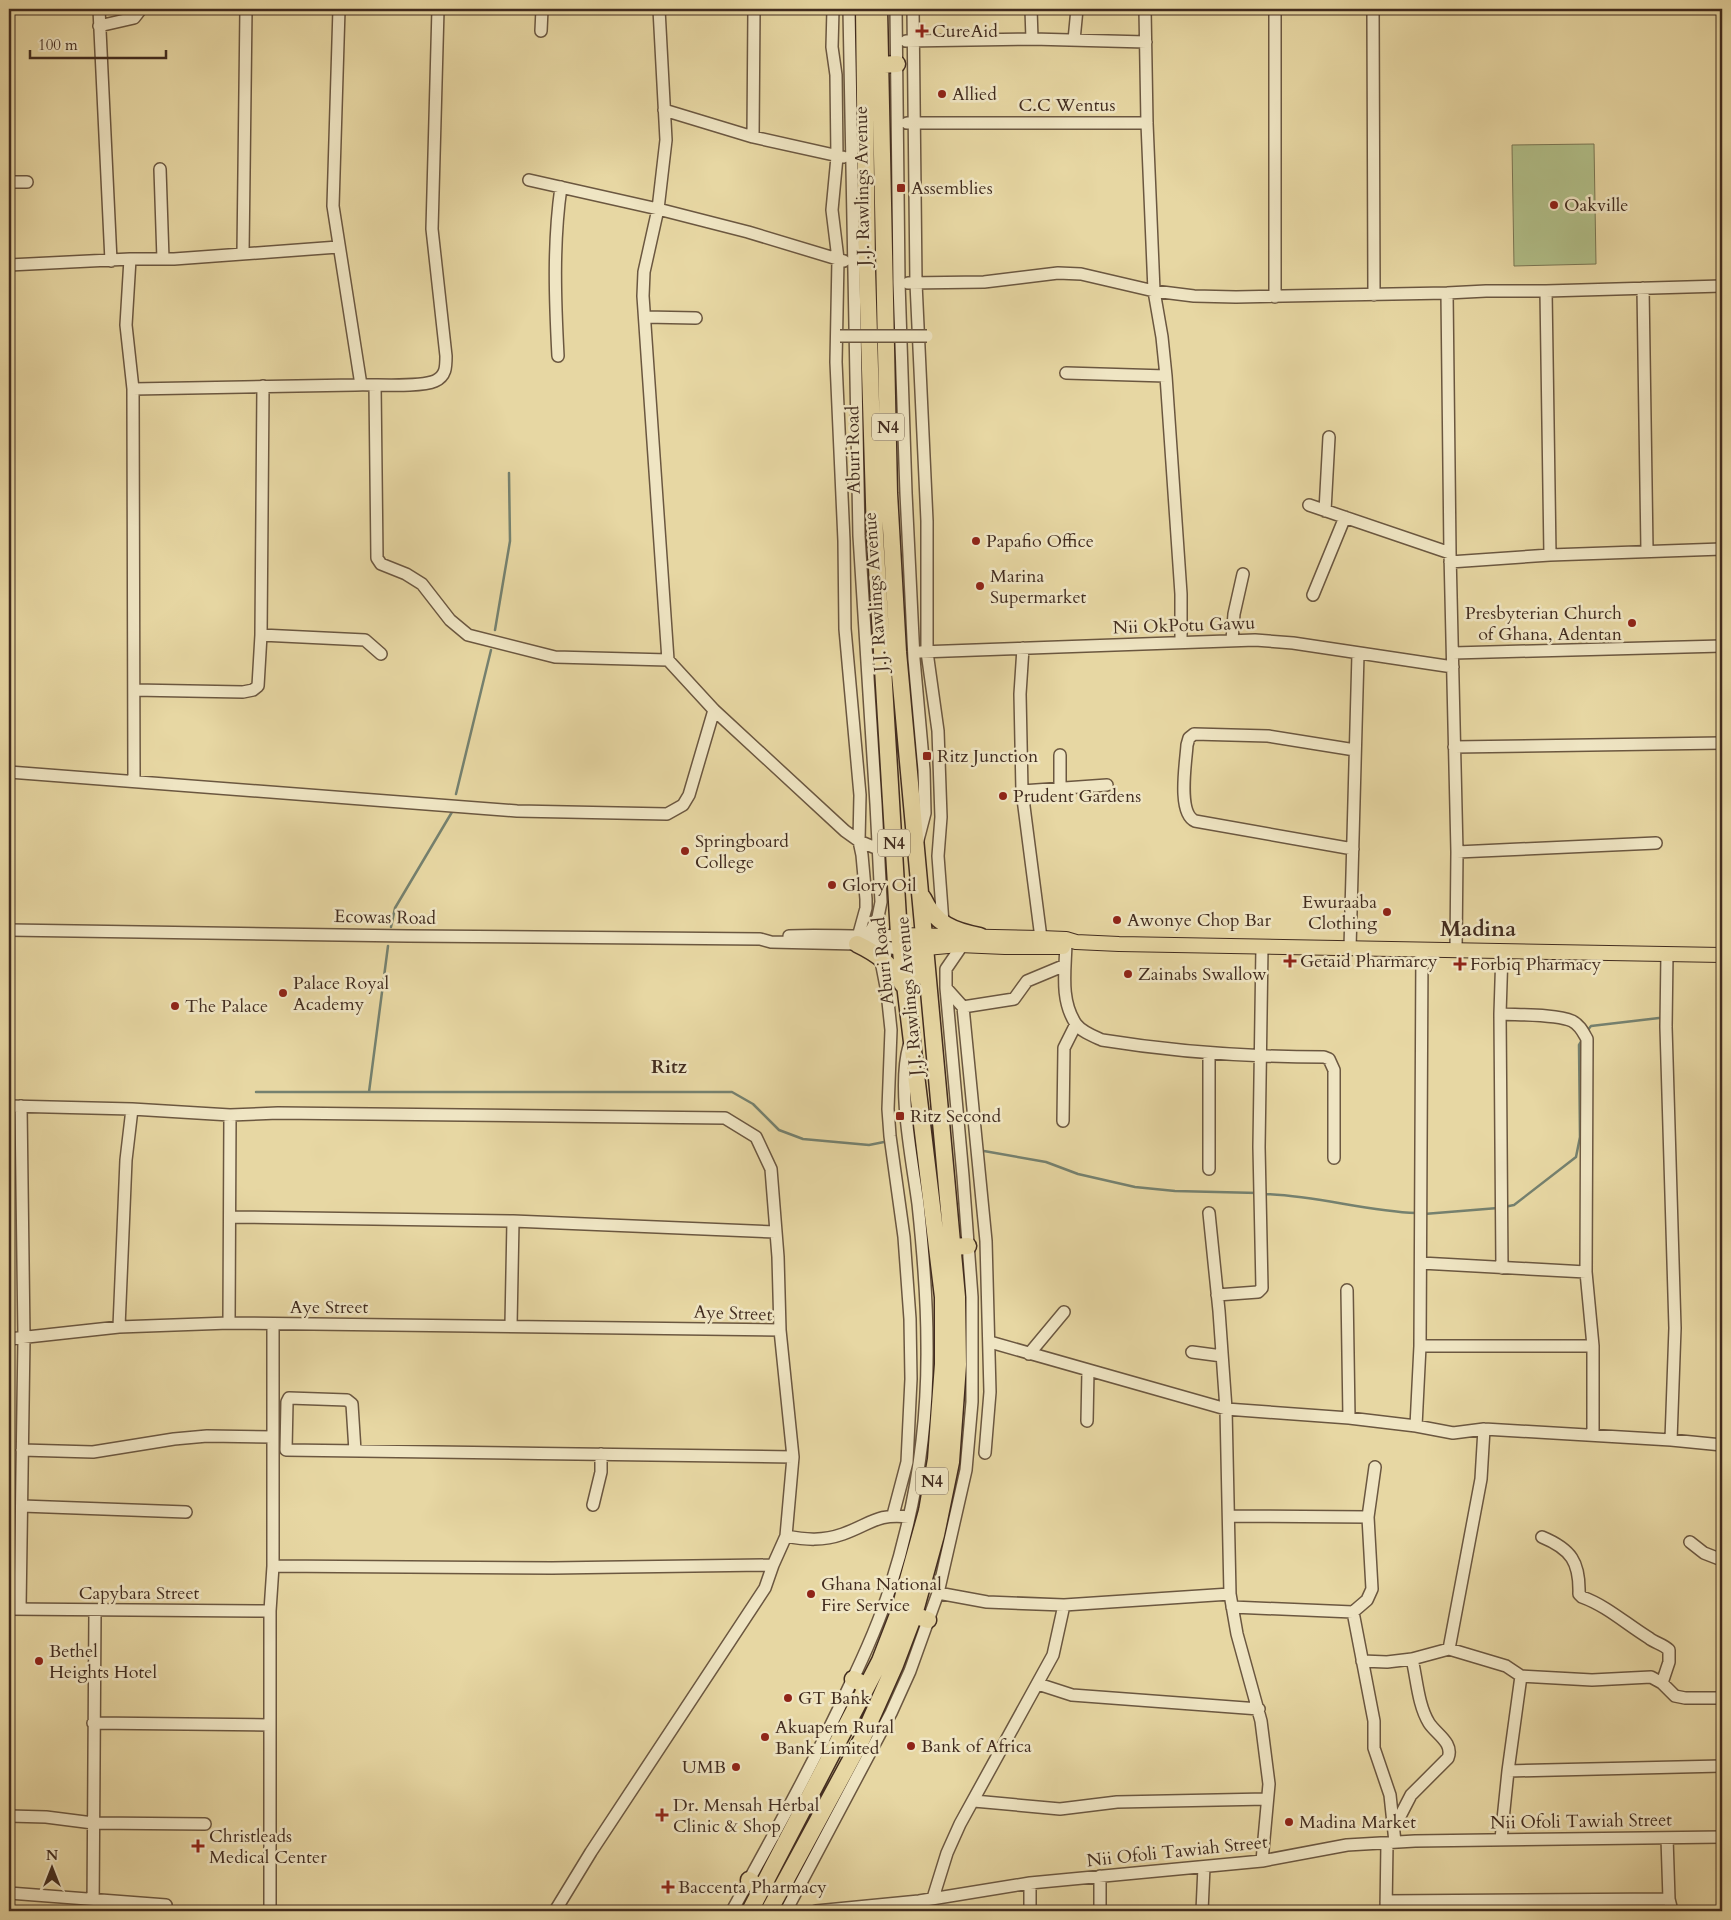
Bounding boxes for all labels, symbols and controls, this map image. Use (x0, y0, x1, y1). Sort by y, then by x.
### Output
place label: CureAid (932, 19, 998, 44)
marker: CureAid (916, 25, 928, 37)
scale bar (30, 28, 166, 60)
text: 100 m (38, 35, 78, 55)
place label: Allied (952, 82, 997, 107)
marker: Allied (936, 88, 948, 100)
street label: C.C Wentus (1019, 93, 1115, 118)
street label: J.J. Rawlings Avenue (849, 106, 876, 269)
place label: Assemblies (911, 176, 993, 201)
marker: Assemblies (895, 182, 907, 194)
place label: Oakville (1564, 193, 1628, 218)
marker: Oakville (1548, 199, 1560, 211)
street label: Aburi Road (840, 405, 867, 494)
road number: N4 (872, 414, 904, 441)
street label: J.J. Rawlings Avenue (857, 511, 894, 676)
place label: Papafio Office (986, 529, 1094, 554)
marker: Papafio Office (970, 535, 982, 547)
place label: Marina Supermarket (990, 564, 1087, 610)
marker: Marina Supermarket (974, 580, 986, 592)
place label: Presbyterian Church of Ghana, Adentan (1465, 601, 1623, 647)
street label: Nii OkPotu Gawu (1112, 611, 1256, 640)
marker: Presbyterian Church of Ghana, Adentan (1626, 617, 1638, 629)
place label: Ritz Junction (937, 744, 1039, 769)
marker: Ritz Junction (921, 750, 933, 762)
place label: Prudent Gardens (1013, 784, 1141, 809)
marker: Prudent Gardens (997, 790, 1009, 802)
place label: Springboard College (695, 829, 789, 875)
road number: N4 (878, 830, 910, 856)
marker: Springboard College (679, 845, 691, 857)
place label: Glory Oil (842, 873, 917, 898)
marker: Glory Oil (826, 879, 838, 891)
place label: Ewuraaba Clothing (1302, 890, 1378, 936)
street label: Ecowas Road (334, 904, 436, 931)
marker: Ewuraaba Clothing (1381, 906, 1393, 918)
place label: Awonye Chop Bar (1127, 908, 1272, 933)
marker: Awonye Chop Bar (1111, 914, 1123, 926)
district label: Madina (1440, 914, 1516, 944)
street label: Aburi Road (866, 915, 901, 1006)
street label: J.J. Rawlings Avenue (890, 915, 929, 1080)
place label: Getaid Pharmarcy (1300, 949, 1438, 974)
place label: Forbiq Pharmacy (1470, 952, 1602, 977)
marker: Getaid Pharmarcy (1284, 955, 1296, 967)
marker: Forbiq Pharmacy (1454, 958, 1466, 970)
place label: Zainabs Swallow (1138, 962, 1267, 987)
marker: Zainabs Swallow (1122, 968, 1134, 980)
place label: Palace Royal Academy (293, 971, 389, 1017)
marker: Palace Royal Academy (277, 987, 289, 999)
place label: The Palace (185, 994, 268, 1019)
marker: The Palace (169, 1000, 181, 1012)
district label: Ritz (651, 1054, 688, 1080)
place label: Ritz Second (910, 1104, 1001, 1129)
marker: Ritz Second (894, 1110, 906, 1122)
street label: Aye Street (290, 1295, 369, 1320)
street label: Aye Street (693, 1300, 773, 1327)
road number: N4 (916, 1468, 948, 1494)
place label: Ghana National Fire Service (821, 1572, 942, 1618)
street label: Capybara Street (79, 1581, 200, 1606)
marker: Ghana National Fire Service (805, 1588, 817, 1600)
place label: Bethel Heights Hotel (49, 1639, 157, 1685)
marker: Bethel Heights Hotel (33, 1655, 45, 1667)
place label: GT Bank (798, 1686, 871, 1711)
marker: GT Bank (782, 1692, 794, 1704)
place label: Akuapem Rural Bank Limited (775, 1715, 895, 1761)
marker: Akuapem Rural Bank Limited (759, 1731, 771, 1743)
place label: Bank of Africa (921, 1734, 1032, 1759)
marker: Bank of Africa (905, 1740, 917, 1752)
place label: UMB (682, 1755, 726, 1780)
marker: UMB (730, 1761, 742, 1773)
place label: Dr. Mensah Herbal Clinic & Shop (673, 1793, 820, 1839)
street label: Nii Ofoli Tawiah Street (1490, 1807, 1672, 1836)
marker: Dr. Mensah Herbal Clinic & Shop (655, 1808, 669, 1822)
place label: Madina Market (1299, 1810, 1416, 1835)
marker: Madina Market (1283, 1816, 1295, 1828)
place label: Christleads Medical Center (209, 1824, 327, 1870)
street label: Nii Ofoli Tawiah Street (1085, 1830, 1269, 1873)
marker: Christleads Medical Center (191, 1839, 205, 1853)
north arrow (28, 1842, 78, 1892)
text: N (46, 1846, 58, 1865)
place label: Baccenta Pharmacy (678, 1875, 827, 1900)
marker: Baccenta Pharmacy (662, 1881, 674, 1893)

